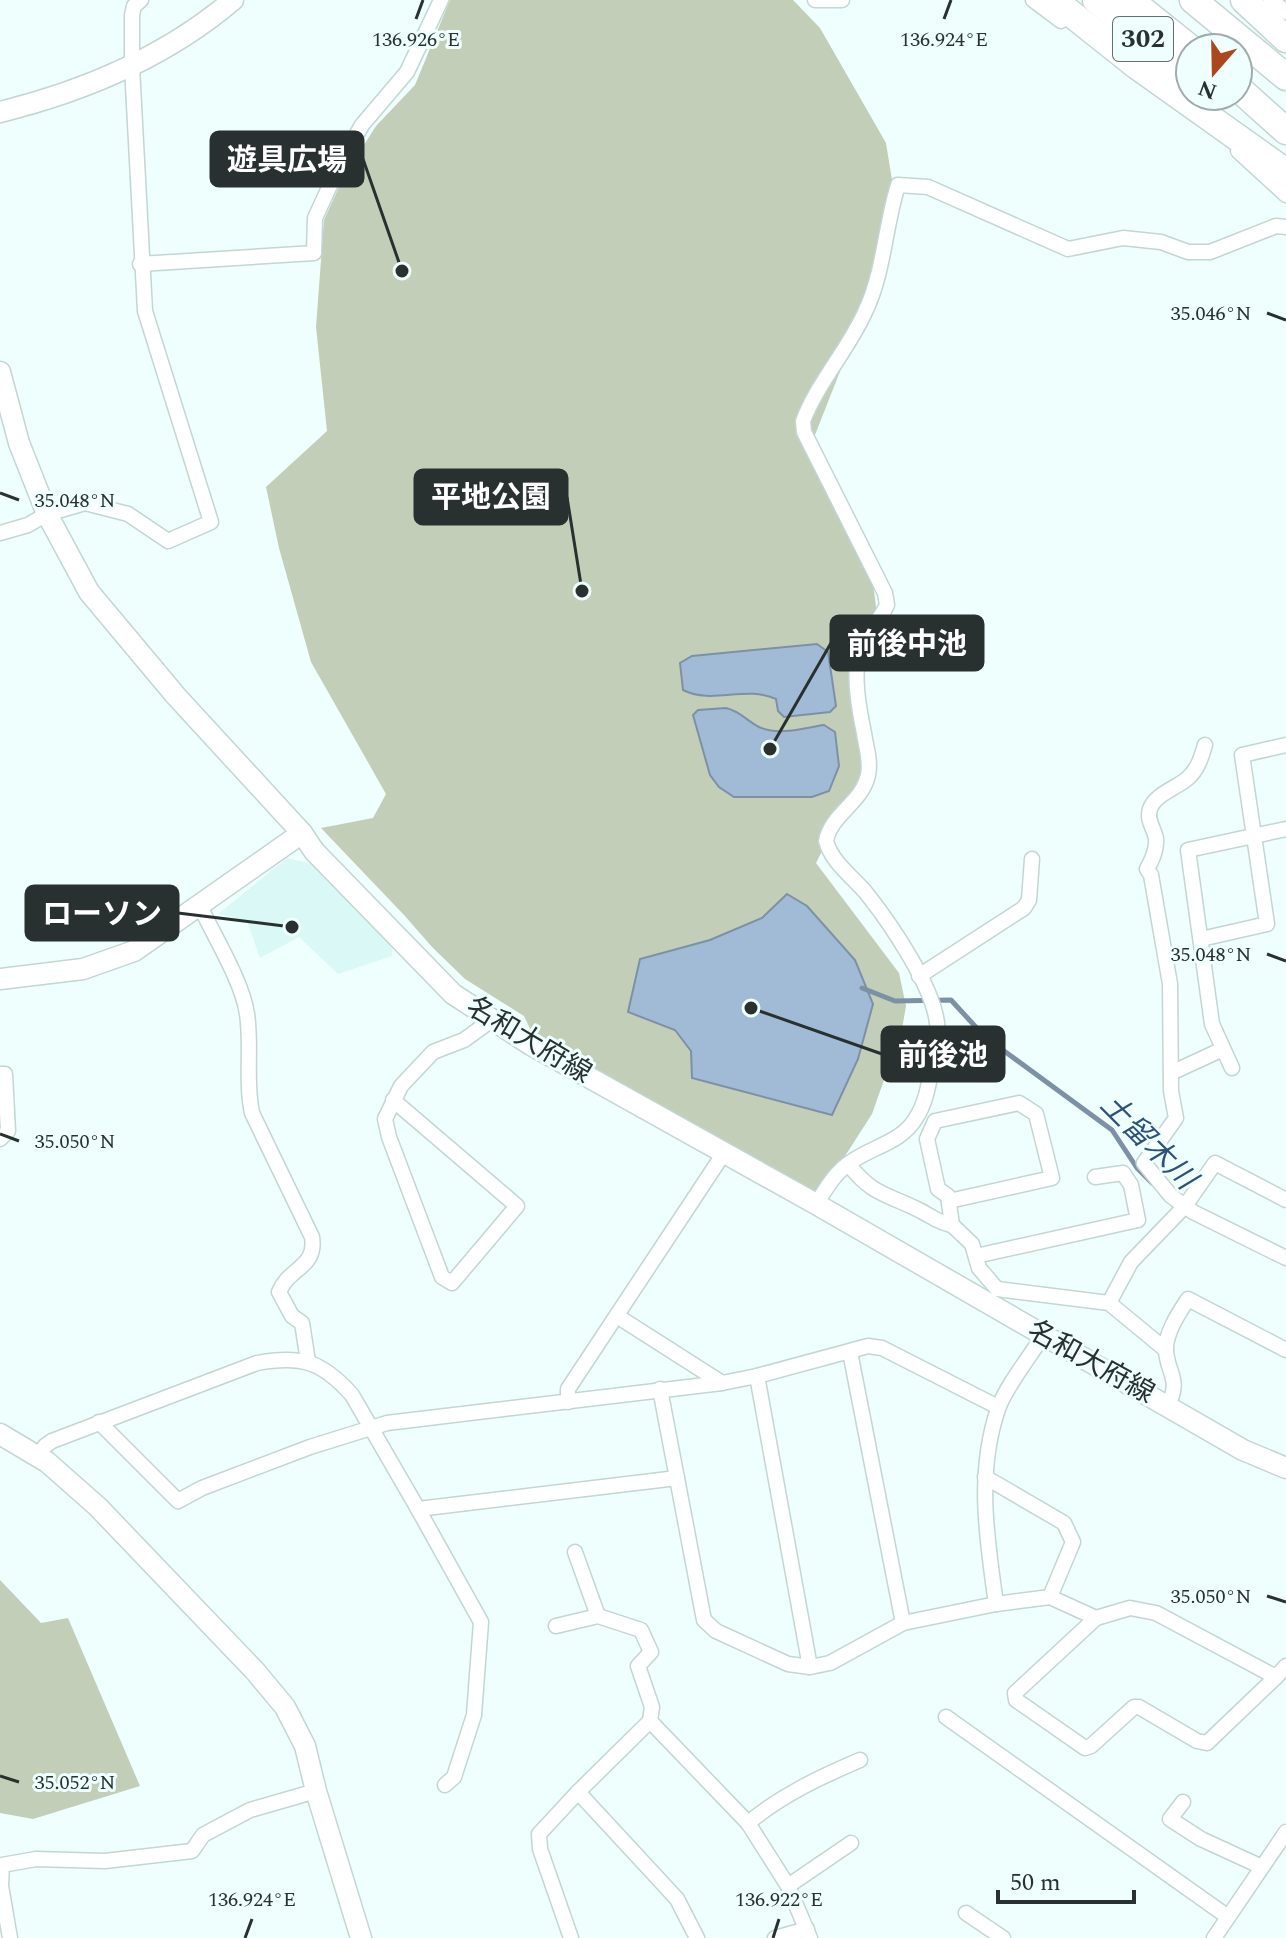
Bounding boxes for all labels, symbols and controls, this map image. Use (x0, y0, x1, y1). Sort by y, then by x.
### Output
road number: 302 (1113, 17, 1173, 61)
text: 136.926°E (372, 25, 460, 55)
text: 136.924°E (900, 25, 988, 55)
north arrow (1174, 32, 1254, 112)
text: N (1194, 71, 1222, 108)
callout: 遊具広場 (211, 132, 363, 186)
text: 遊具広場 (227, 138, 347, 184)
text: 35.046°N (1171, 299, 1251, 329)
callout: 平地公園 (415, 470, 567, 524)
text: 平地公園 (431, 475, 551, 521)
text: 35.048°N (35, 486, 115, 516)
callout: 前後中池 (831, 616, 983, 670)
text: 前後中池 (847, 622, 967, 668)
callout: ローソン (26, 886, 178, 940)
text: ローソン (42, 892, 162, 938)
text: 35.048°N (1171, 940, 1251, 970)
street label: 名和大府線 (458, 986, 600, 1094)
callout: 前後池 (882, 1027, 1004, 1081)
text: 前後池 (898, 1033, 988, 1079)
water label: 土留木川 (1089, 1083, 1209, 1203)
text: 35.050°N (35, 1127, 115, 1157)
street label: 名和大府線 (1019, 1309, 1163, 1415)
text: 35.050°N (1171, 1582, 1251, 1612)
text: 35.052°N (35, 1768, 115, 1798)
scale bar (998, 1854, 1134, 1904)
text: 50 m (1010, 1865, 1061, 1901)
text: 136.924°E (208, 1885, 296, 1915)
text: 136.922°E (735, 1885, 823, 1915)

